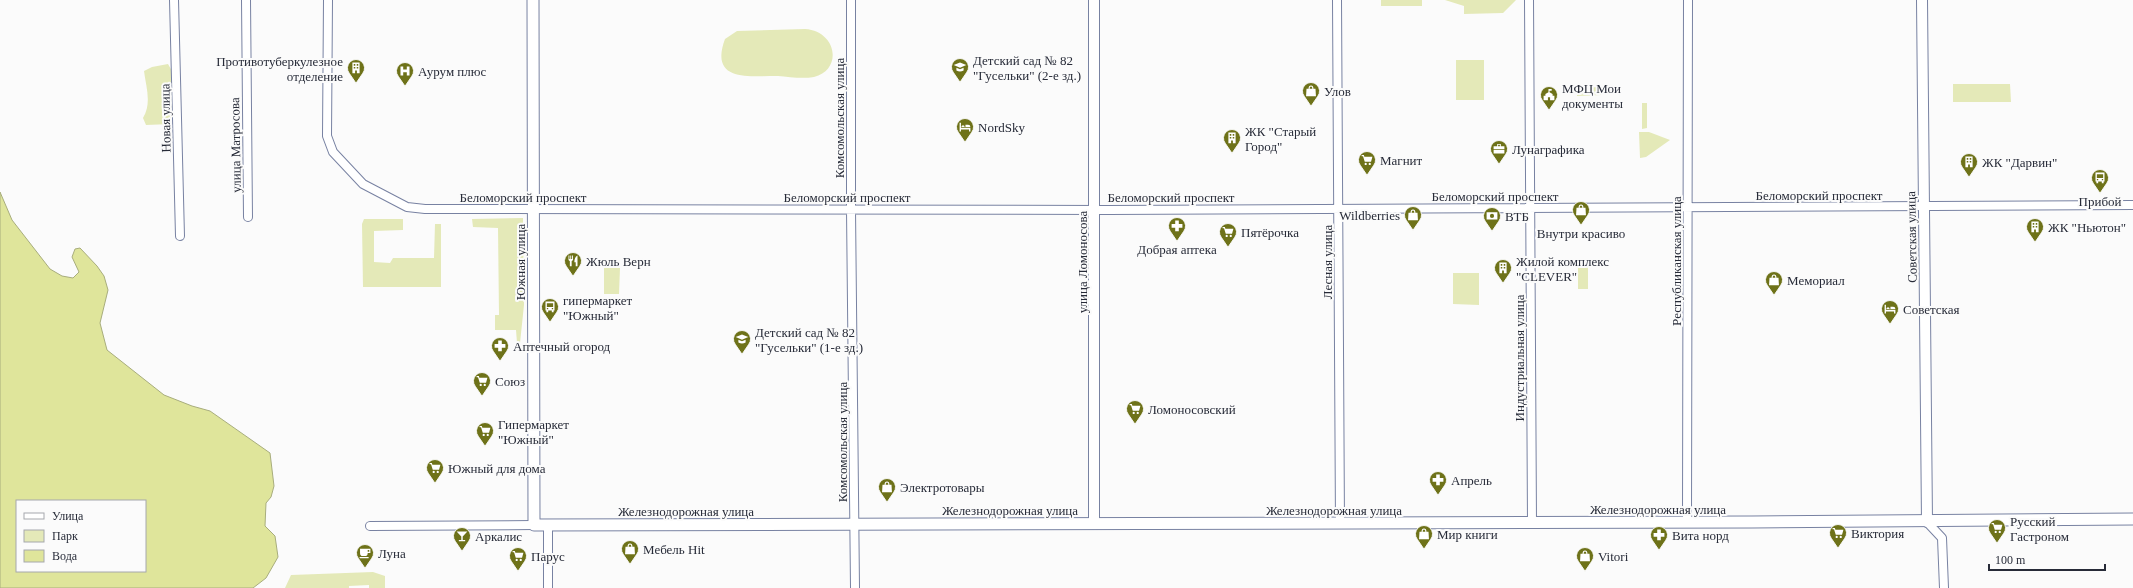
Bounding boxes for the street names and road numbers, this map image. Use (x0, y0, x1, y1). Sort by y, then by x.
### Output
street label: Комсомольская улица (832, 58, 847, 178)
street label: Новая улица (157, 83, 174, 153)
street label: улица Матросова (227, 97, 244, 193)
street label: Беломорский проспект (1755, 188, 1883, 203)
street label: Беломорский проспект (1431, 189, 1559, 204)
street label: Беломорский проспект (459, 190, 587, 205)
street label: Беломорский проспект (783, 190, 911, 205)
street label: Беломорский проспект (1107, 190, 1235, 205)
street label: Советская улица (1903, 191, 1920, 283)
street label: Республиканская улица (1669, 196, 1684, 326)
street label: улица Ломоносова (1075, 210, 1090, 313)
street label: Южная улица (513, 223, 528, 300)
street label: Лесная улица (1320, 224, 1335, 299)
street label: Индустриальная улица (1512, 294, 1527, 421)
street label: Комсомольская улица (835, 382, 850, 502)
street label: Железнодорожная улица (1590, 502, 1726, 517)
street label: Железнодорожная улица (942, 503, 1078, 518)
street label: Железнодорожная улица (1266, 503, 1402, 518)
street label: Железнодорожная улица (618, 504, 754, 519)

